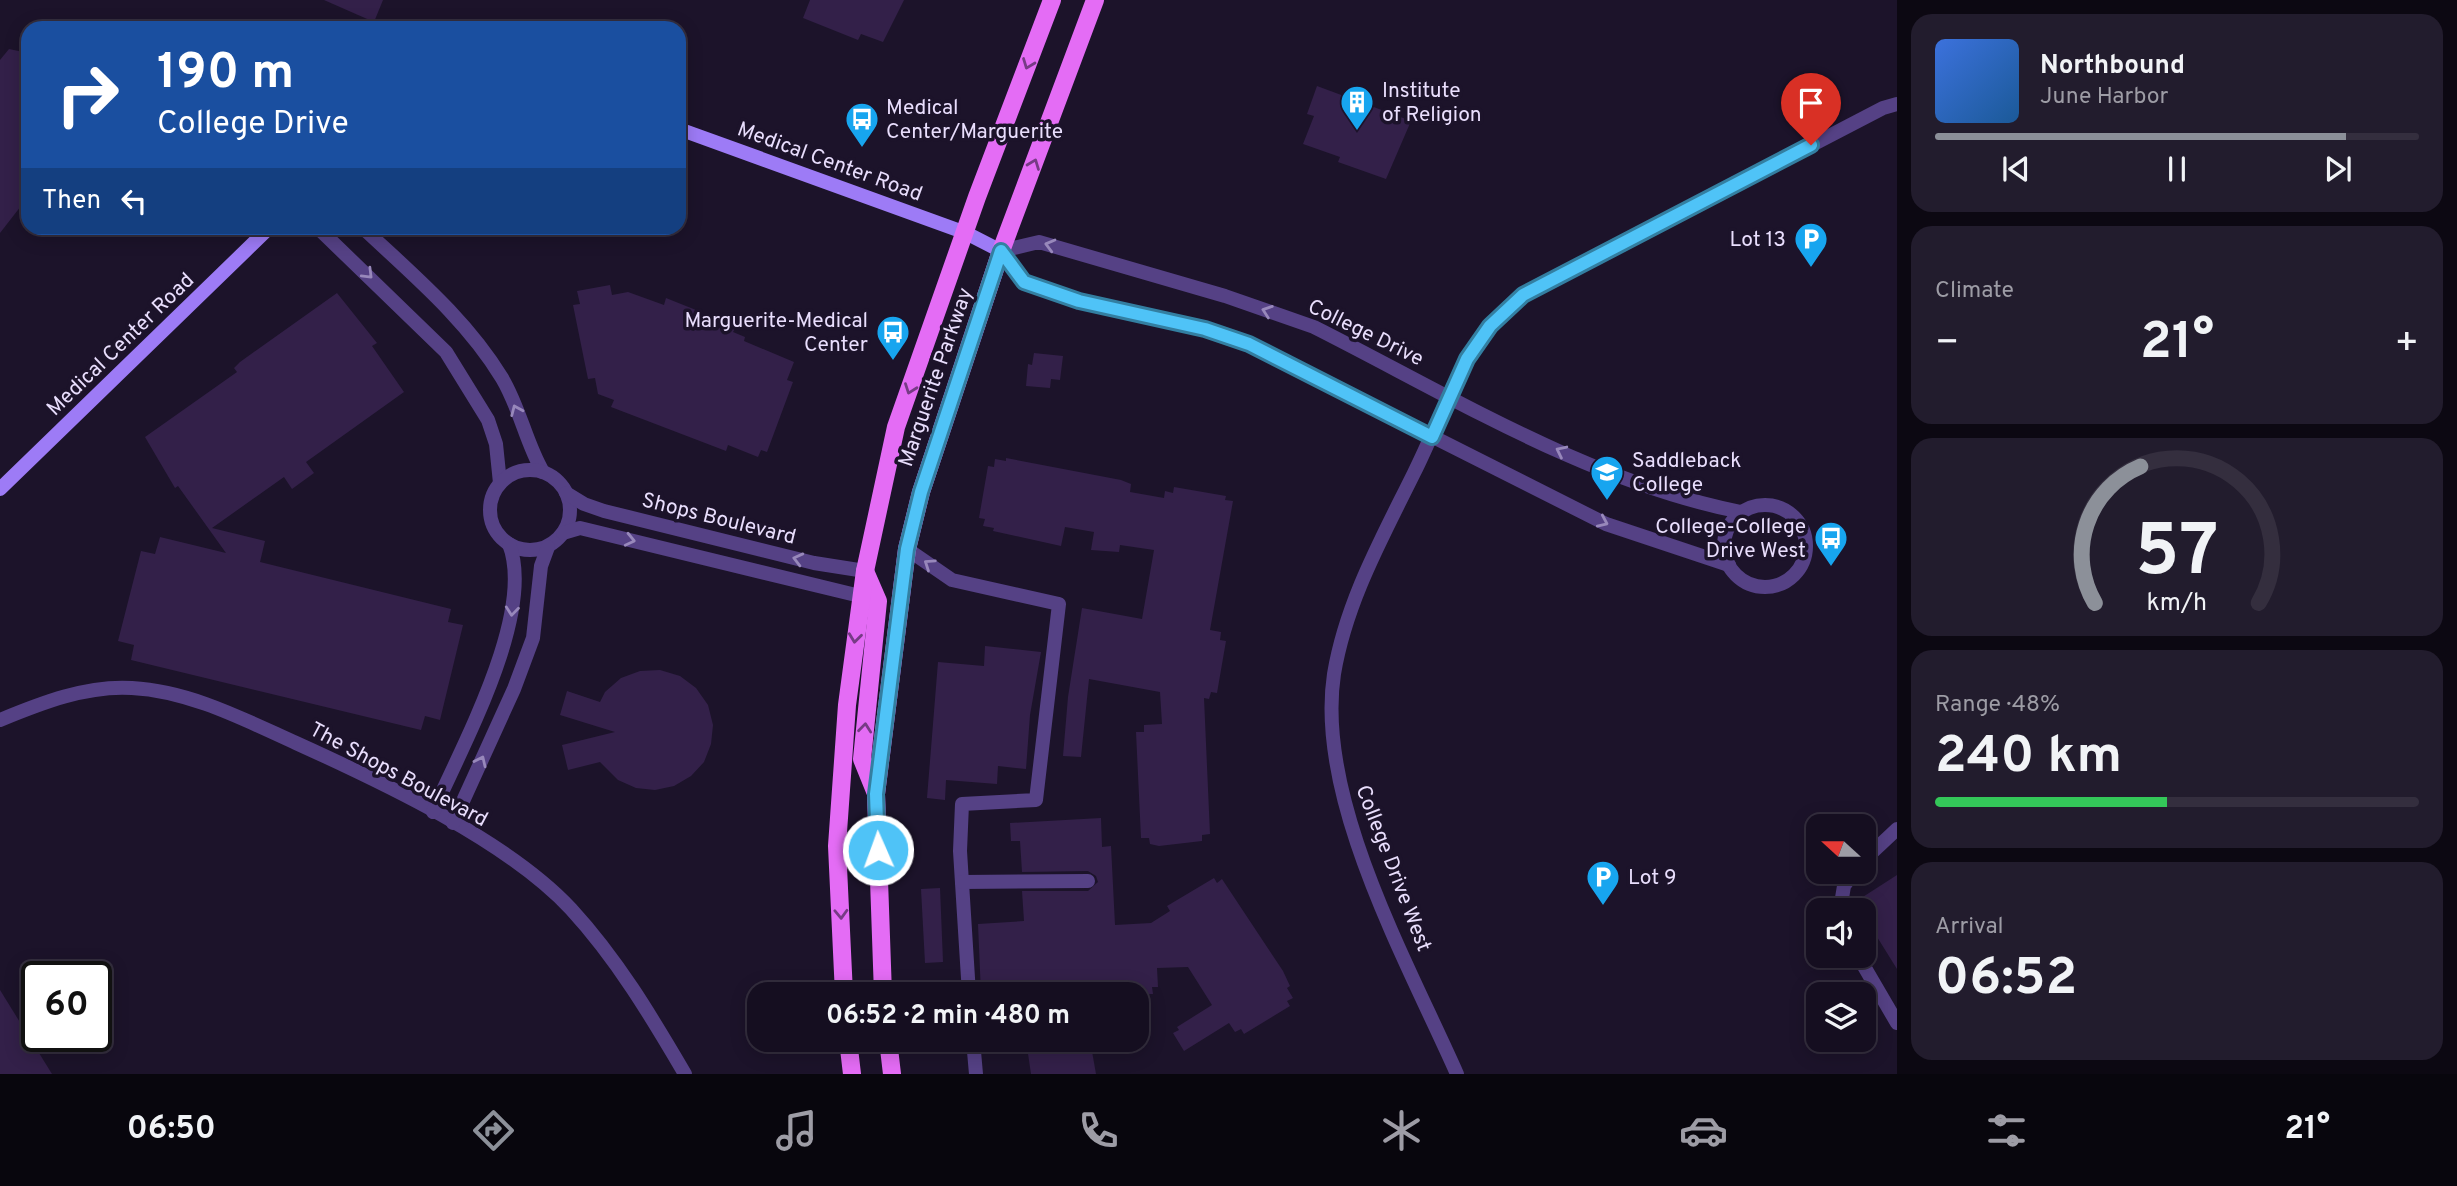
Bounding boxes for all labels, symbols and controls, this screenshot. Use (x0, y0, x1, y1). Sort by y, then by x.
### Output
text: 190 m (157, 44, 294, 106)
icon: right (42, 49, 133, 140)
text: Northbound (2040, 50, 2185, 83)
one-way arrow (1022, 57, 1036, 69)
pin (1781, 73, 1841, 145)
place label: Institute of Religion (1382, 78, 1482, 129)
building icon: Institute of Religion (1338, 83, 1376, 132)
text: June Harbor (2040, 83, 2168, 112)
icon: arrive (1792, 84, 1830, 122)
place label: Medical Center/Marguerite (886, 95, 1063, 146)
bus stop icon: Medical Center/Marguerite (843, 100, 881, 149)
text: College Drive (157, 105, 349, 145)
street label: Medical Center Road (733, 116, 926, 208)
icon: previous (1997, 150, 2035, 188)
icon: pause (2158, 150, 2196, 188)
icon: next (2319, 150, 2357, 188)
one-way arrow (1025, 159, 1039, 171)
icon: left (115, 182, 153, 220)
text: Then (42, 185, 101, 218)
parking icon: Lot 13 (1792, 220, 1830, 269)
place label: Lot 13 (1729, 227, 1786, 254)
one-way arrow (1044, 239, 1056, 253)
one-way arrow (359, 266, 372, 279)
street label: Medical Center Road (41, 268, 201, 423)
text: Climate (1935, 277, 2014, 306)
street label: Marguerite Parkway (893, 284, 980, 471)
street label: College Drive (1303, 294, 1428, 373)
one-way arrow (1262, 305, 1274, 319)
place label: Marguerite-Medical Center (684, 308, 868, 359)
text: 21° (2140, 311, 2214, 377)
bus stop icon: Marguerite-Medical Center (874, 313, 912, 362)
text: − (1935, 320, 1960, 369)
text: + (2394, 320, 2419, 369)
one-way arrow (904, 382, 918, 394)
one-way arrow (511, 404, 525, 416)
one-way arrow (1556, 445, 1568, 459)
place label: Saddleback College (1632, 448, 1741, 499)
school or university icon: Saddleback College (1588, 453, 1626, 502)
street label: Shops Boulevard (639, 487, 798, 552)
text: 57 (2135, 509, 2219, 601)
one-way arrow (1596, 514, 1608, 528)
place label: College-College Drive West (1655, 514, 1806, 565)
bus stop icon: College-College Drive West (1812, 519, 1850, 568)
one-way arrow (624, 532, 636, 546)
one-way arrow (792, 553, 804, 567)
one-way arrow (924, 559, 937, 572)
text: km/h (2147, 588, 2207, 620)
one-way arrow (505, 606, 520, 617)
one-way arrow (847, 632, 862, 644)
text: Range · 48% (1935, 691, 2060, 720)
street label: The Shops Boulevard (304, 717, 492, 834)
one-way arrow (857, 723, 872, 734)
text: 240 km (1935, 725, 2122, 791)
one-way arrow (473, 756, 487, 768)
street label: College Drive West (1348, 781, 1437, 956)
position arrow (841, 813, 915, 887)
north arrow (1806, 814, 1876, 884)
map controls (1806, 814, 1876, 1052)
parking icon: Lot 9 (1584, 858, 1622, 907)
place label: Lot 9 (1628, 865, 1677, 892)
button: sound (1806, 898, 1876, 968)
one-way arrow (833, 909, 848, 920)
text: Arrival (1935, 913, 2004, 942)
text: 06:52 (1935, 947, 2077, 1013)
speed limit sign: 60 (21, 961, 112, 1052)
button: layers (1806, 982, 1876, 1052)
text: 06:52 · 2 min · 480 m (826, 1000, 1070, 1033)
icon: directions (469, 1106, 518, 1155)
icon: music (772, 1106, 821, 1155)
icon: phone (1074, 1106, 1123, 1155)
icon: climate (1377, 1106, 1426, 1155)
icon: car (1679, 1106, 1728, 1155)
icon: filters (1982, 1106, 2031, 1155)
text: 06:50 (127, 1110, 216, 1150)
text: 21° (2285, 1110, 2330, 1150)

